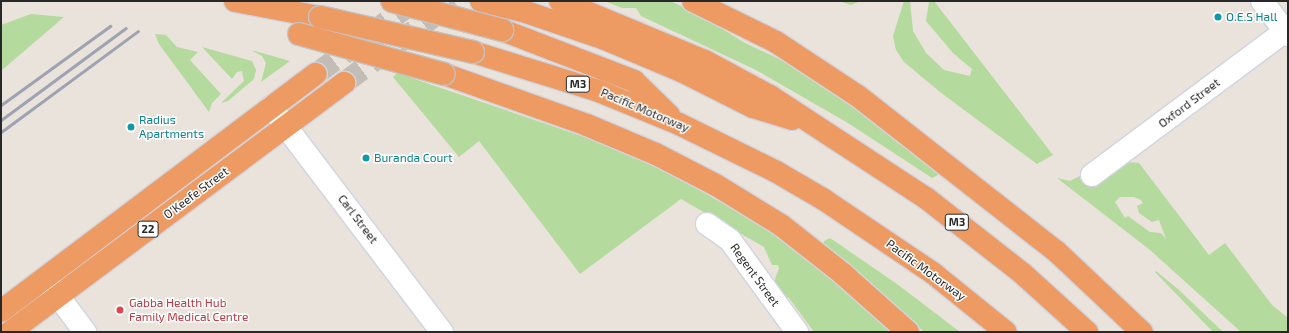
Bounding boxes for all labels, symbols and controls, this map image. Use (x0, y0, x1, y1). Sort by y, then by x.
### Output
place label: O.E.S Hall (1226, 10, 1277, 24)
marker: O.E.S Hall (1213, 12, 1223, 22)
road number: M3 (565, 75, 591, 93)
street label: Oxford Street (1155, 75, 1223, 131)
street label: Pacific Motorway (599, 85, 691, 135)
place label: Radius Apartments (139, 113, 204, 141)
marker: Radius Apartments (126, 122, 136, 132)
place label: Buranda Court (374, 151, 453, 165)
marker: Buranda Court (361, 153, 371, 163)
street label: O'Keefe Street (161, 164, 231, 222)
street label: Carl Street (335, 192, 381, 246)
road number: M3 (944, 213, 970, 231)
road number: 22 (137, 220, 159, 238)
street label: Pacific Motorway (884, 236, 968, 304)
street label: Regent Street (727, 241, 783, 309)
place label: Gabba Health Hub Family Medical Centre (129, 296, 249, 324)
marker: Gabba Health Hub Family Medical Centre (114, 304, 126, 316)

